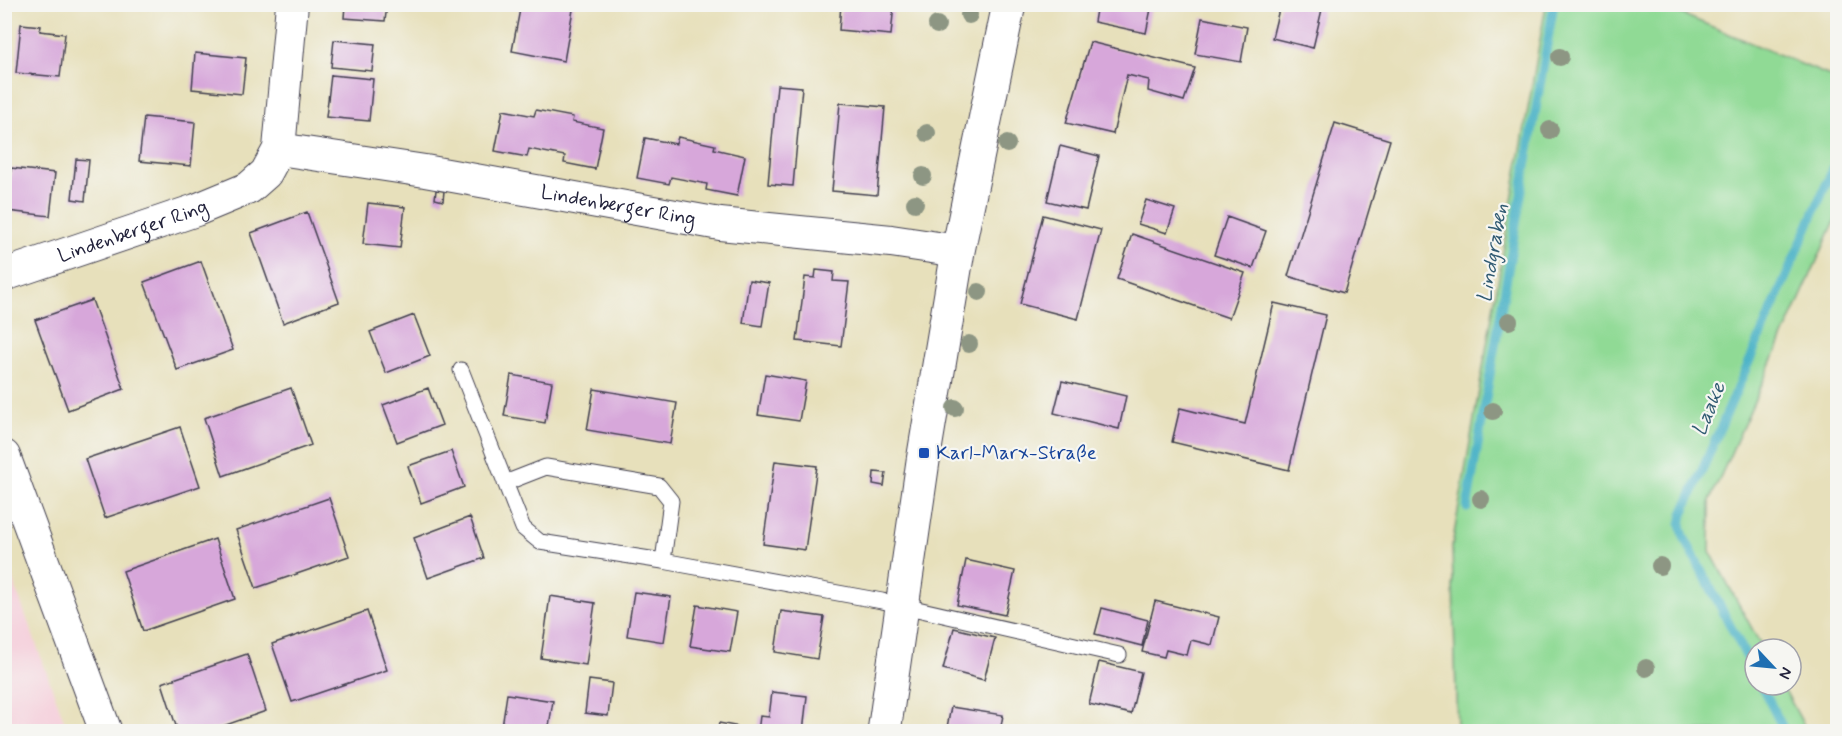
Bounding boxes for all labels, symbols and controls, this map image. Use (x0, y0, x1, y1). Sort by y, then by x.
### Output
street label: Lindenberger Ring (539, 179, 698, 234)
street label: Lindenberger Ring (54, 193, 212, 269)
water label: Lindgraben (1471, 201, 1515, 305)
water label: Laake (1685, 377, 1733, 440)
place label: Karl-Marx-Straße (936, 440, 1097, 467)
marker: Karl-Marx-Straße (917, 446, 931, 460)
north arrow (1743, 637, 1803, 697)
text: N (1773, 664, 1797, 682)

